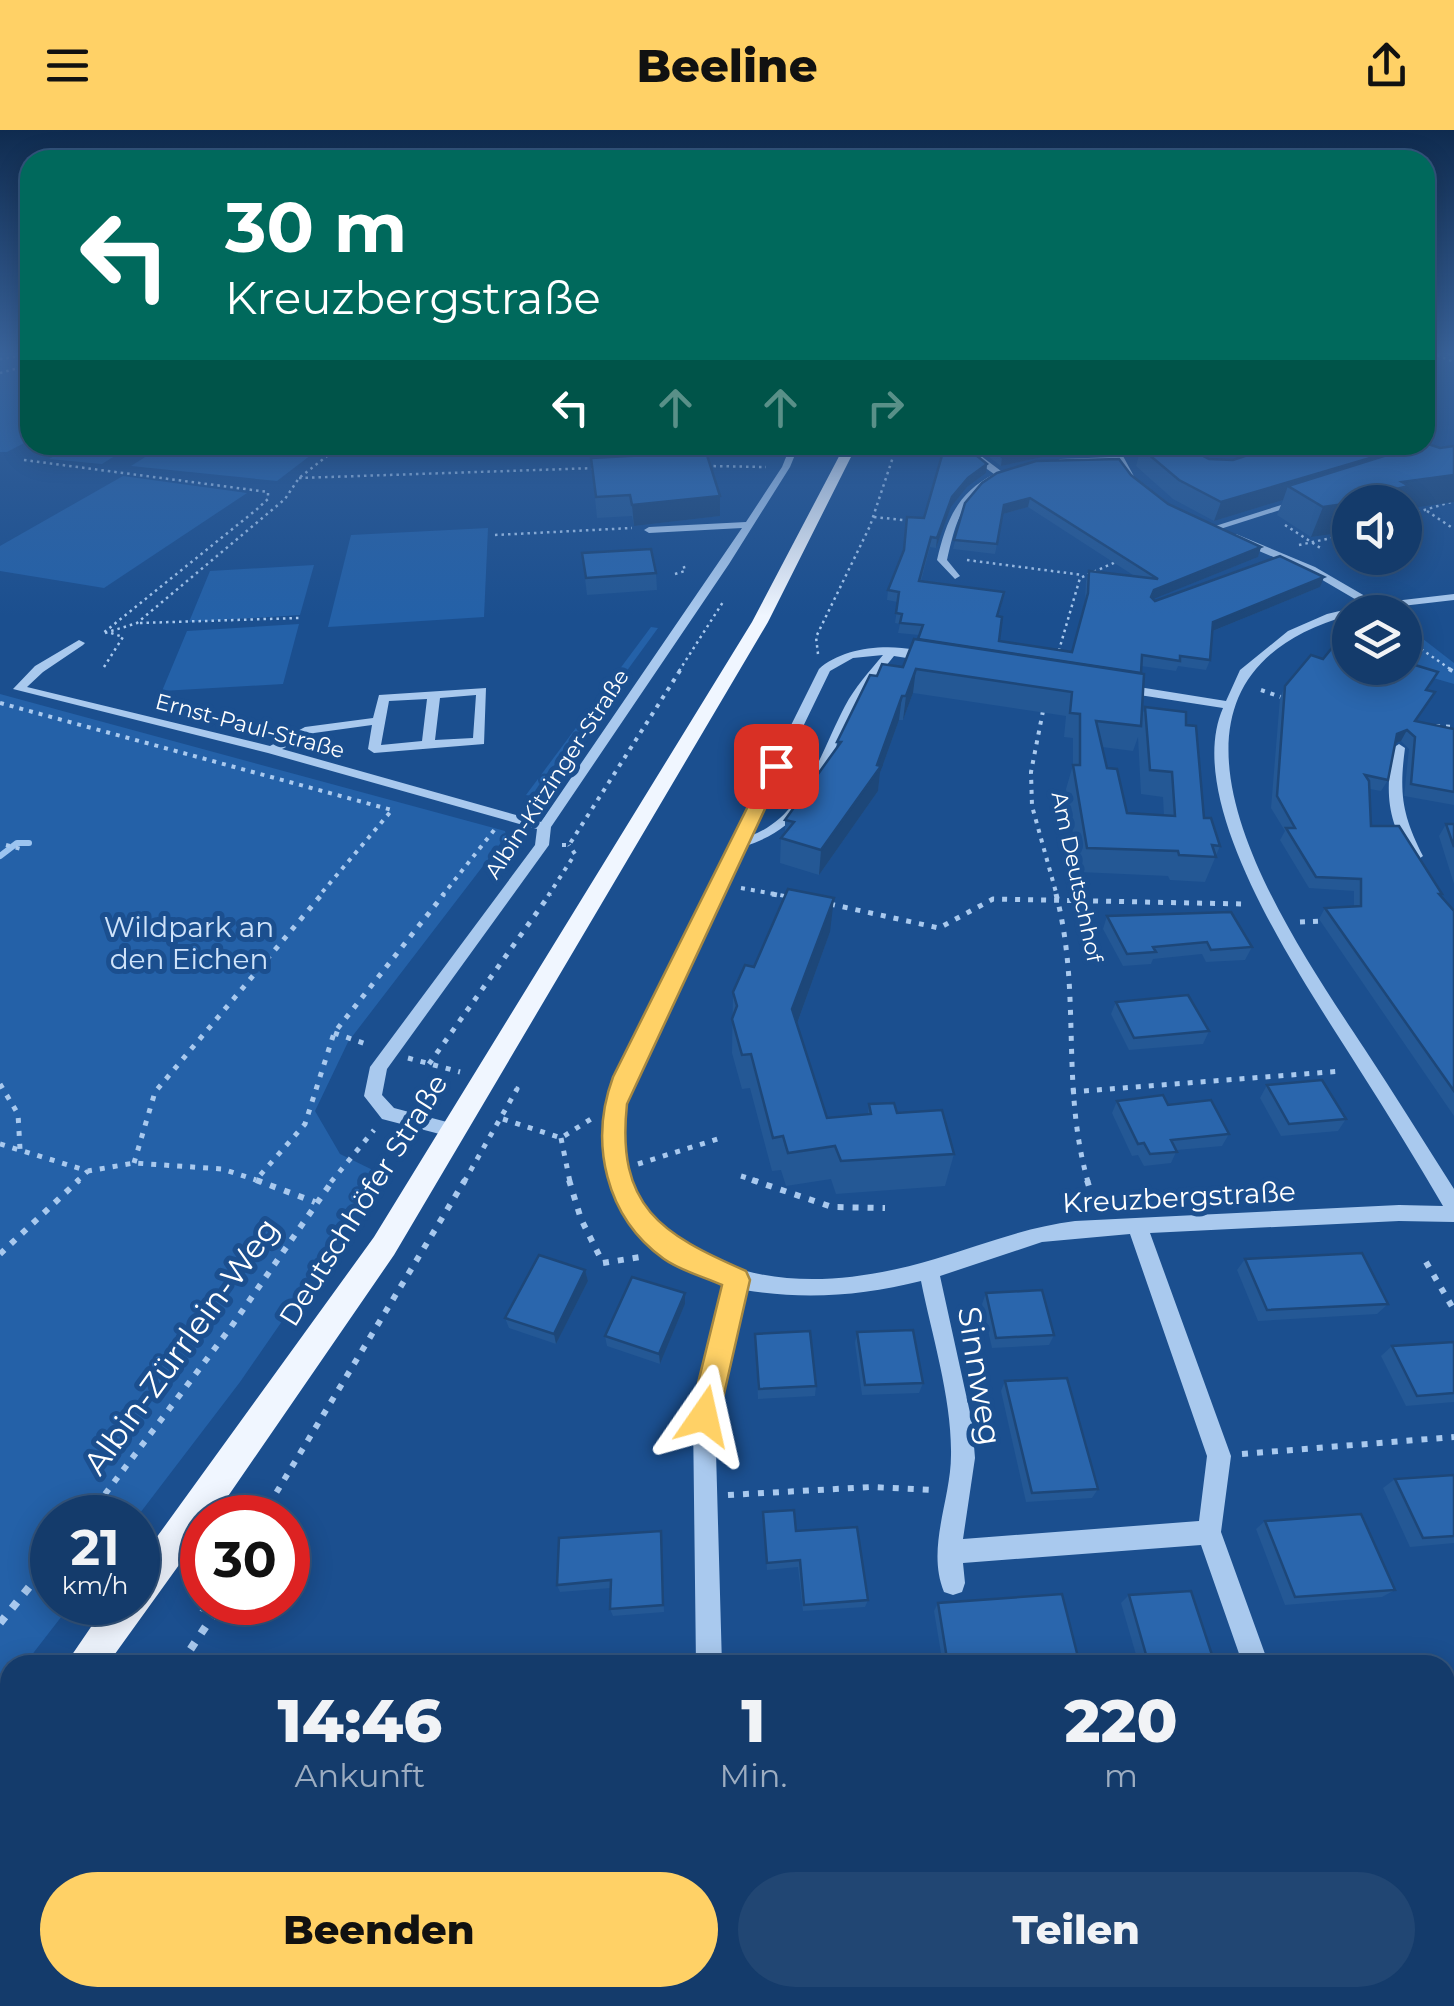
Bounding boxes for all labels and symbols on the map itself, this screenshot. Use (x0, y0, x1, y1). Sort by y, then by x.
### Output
street label: Albin-Kitzinger-Straße (479, 664, 635, 884)
street label: Ernst-Paul-Straße (153, 688, 347, 764)
pin (734, 724, 819, 809)
street label: Am Deutschhof (1046, 789, 1109, 966)
park label: Wildpark an den Eichen (104, 910, 274, 976)
street label: Deutschhöfer Straße (272, 1068, 454, 1332)
street label: Kreuzbergstraße (1061, 1174, 1297, 1220)
street label: Albin-Zürrlein-Weg (75, 1210, 287, 1482)
street label: Sinnweg (950, 1304, 1010, 1448)
position arrow (652, 1364, 756, 1468)
speed limit sign: 30 (180, 1495, 310, 1625)

